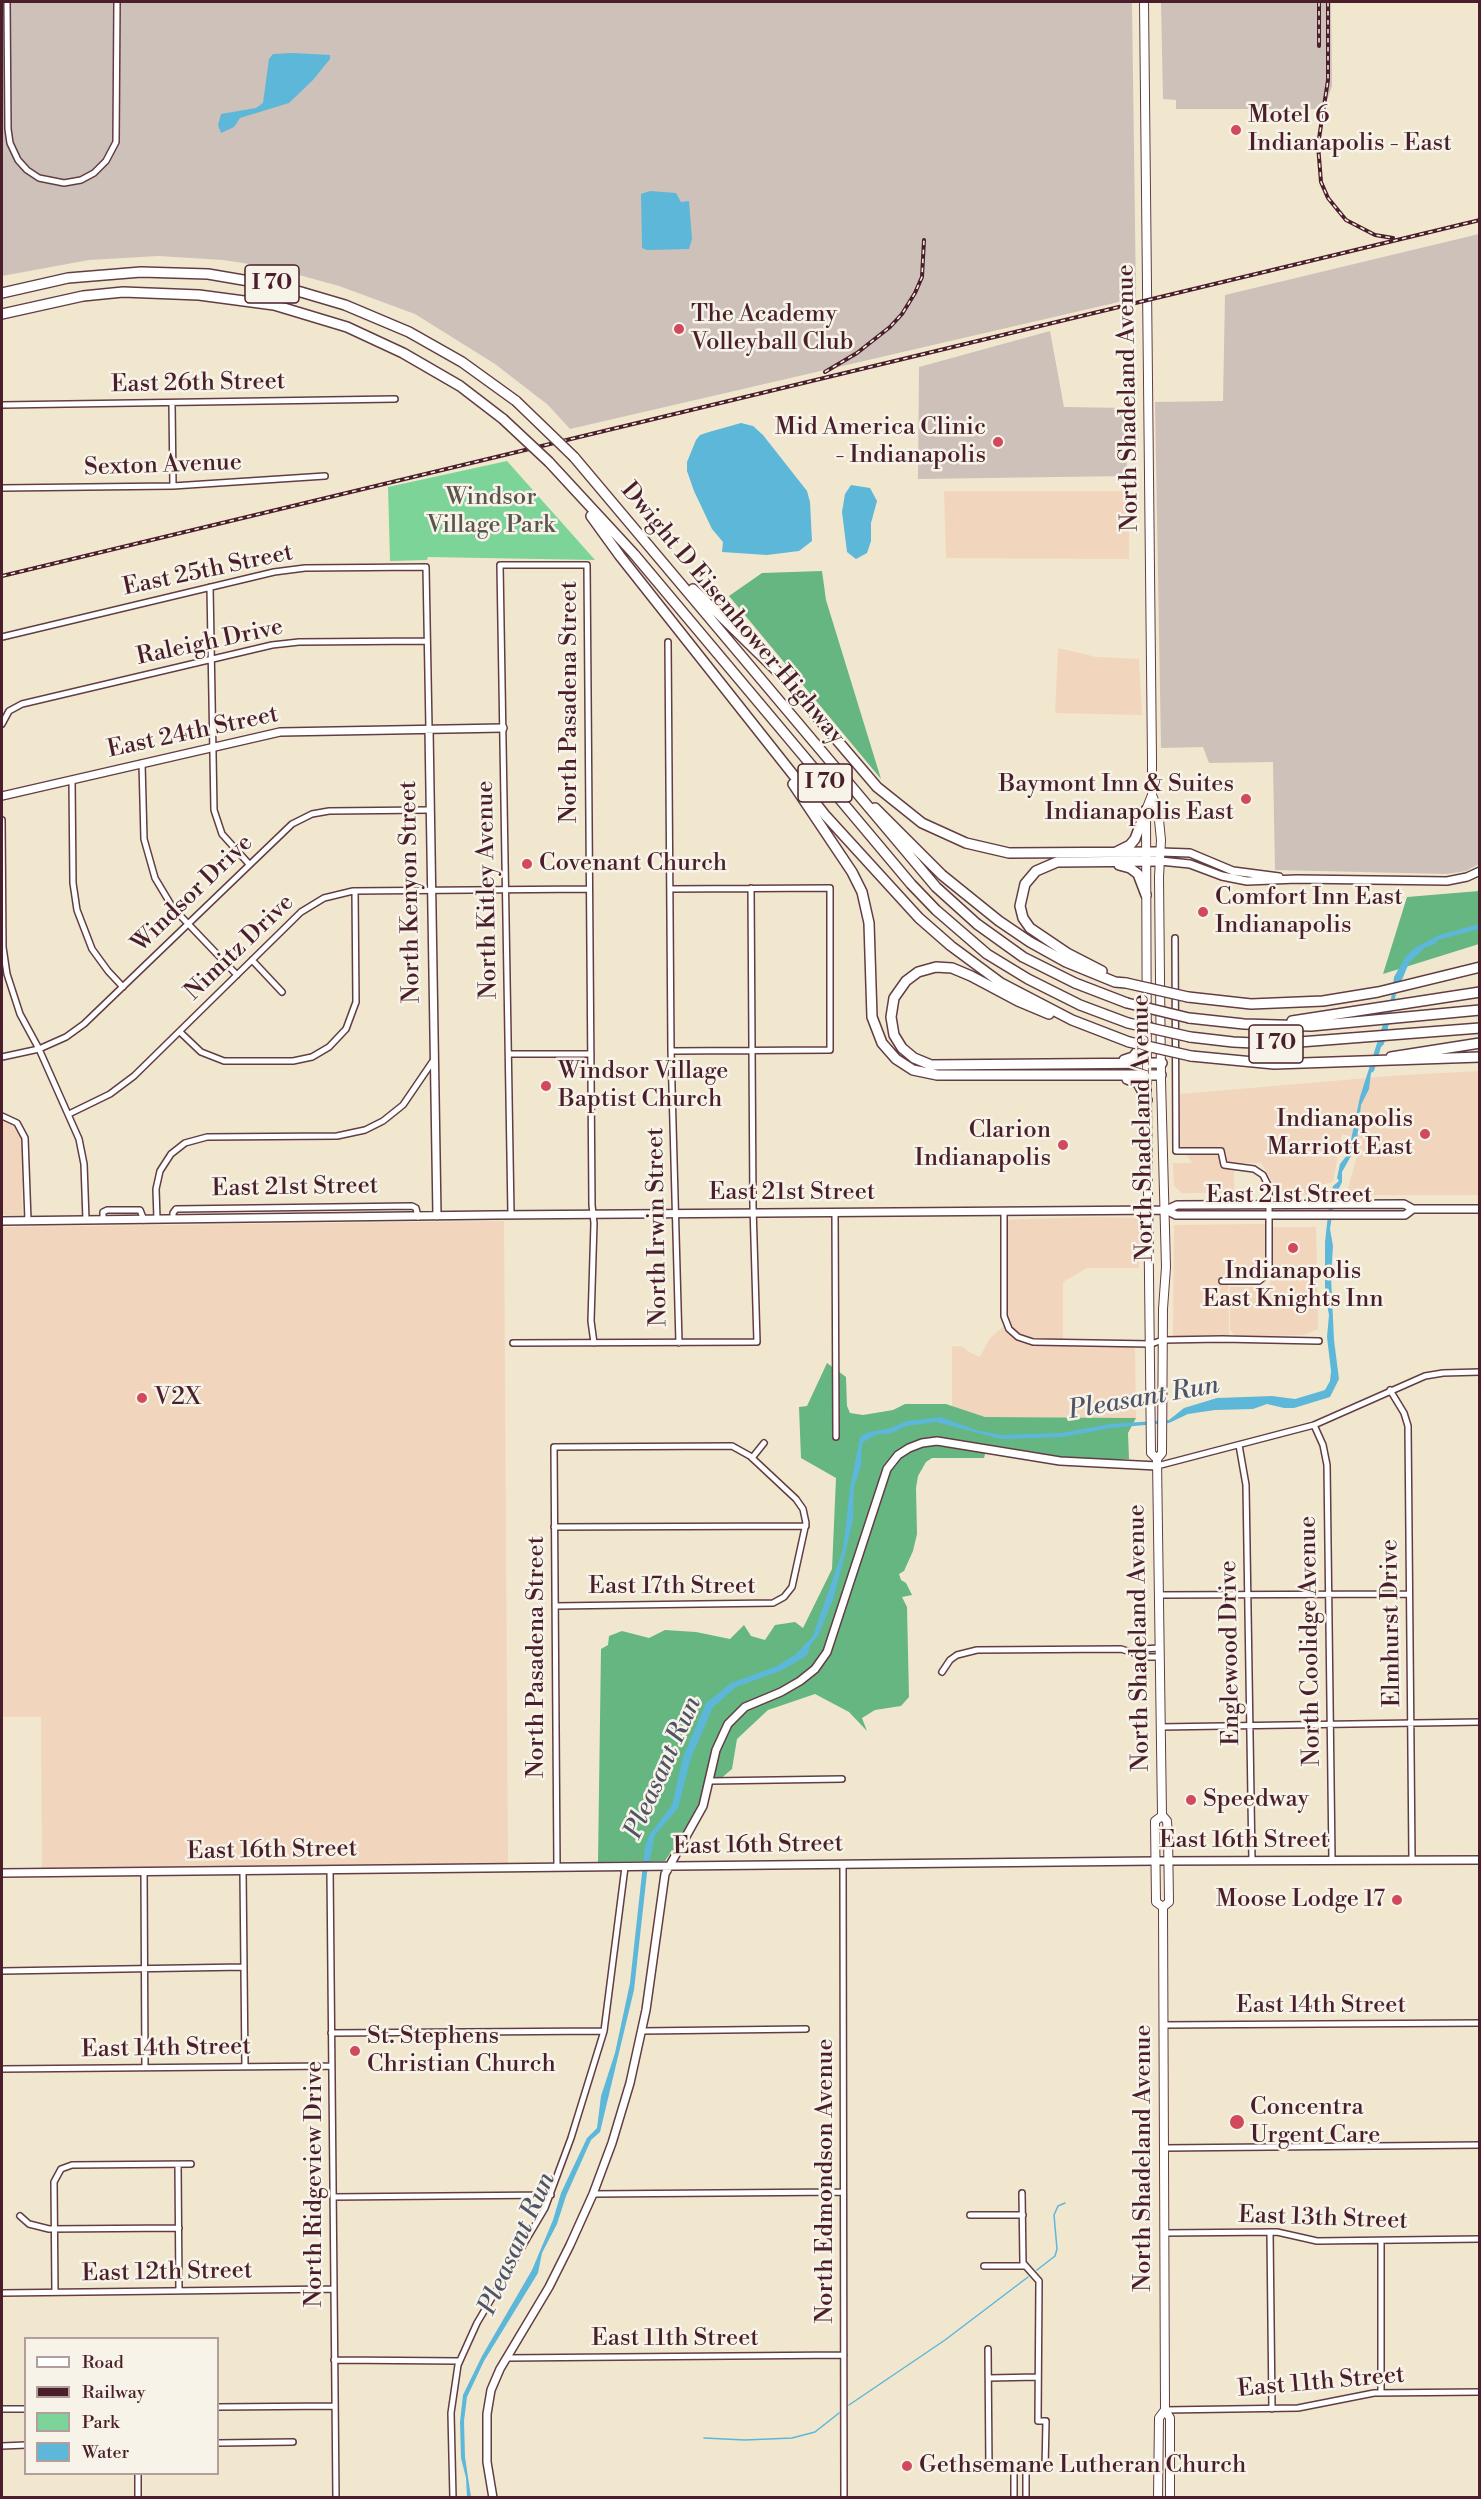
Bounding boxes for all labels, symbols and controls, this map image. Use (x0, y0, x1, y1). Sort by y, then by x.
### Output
place label: Motel 6 Indianapolis - East (1248, 102, 1452, 158)
marker: Motel 6 Indianapolis - East (1229, 123, 1243, 137)
street label: North Shadeland Avenue (1112, 264, 1146, 532)
road number: I 70 (245, 265, 299, 303)
place label: The Academy Volleyball Club (691, 301, 853, 357)
marker: The Academy Volleyball Club (672, 322, 686, 336)
street label: East 26th Street (111, 368, 285, 400)
place label: Mid America Clinic - Indianapolis (775, 414, 986, 470)
marker: Mid America Clinic - Indianapolis (991, 435, 1005, 449)
street label: Sexton Avenue (84, 449, 242, 483)
street label: Dwight D Eisenhower Highway (614, 477, 850, 751)
park label: Windsor Village Park (426, 484, 556, 540)
street label: East 25th Street (120, 539, 296, 603)
street label: North Pasadena Street (556, 581, 584, 823)
street label: Raleigh Drive (134, 613, 286, 673)
street label: East 24th Street (105, 701, 281, 765)
road number: I 70 (798, 764, 852, 802)
place label: Baymont Inn & Suites Indianapolis East (998, 771, 1234, 827)
street label: North Kenyon Street (395, 780, 427, 1004)
street label: North Kitley Avenue (472, 780, 504, 1000)
marker: Baymont Inn & Suites Indianapolis East (1239, 792, 1253, 806)
street label: Windsor Drive (126, 829, 260, 959)
place label: Covenant Church (539, 850, 727, 878)
marker: Covenant Church (520, 857, 534, 871)
place label: Comfort Inn East Indianapolis (1215, 884, 1403, 940)
street label: Nimitz Drive (179, 889, 301, 1007)
marker: Comfort Inn East Indianapolis (1196, 905, 1210, 919)
street label: North Shadeland Avenue (1127, 994, 1161, 1262)
road number: I 70 (1249, 1025, 1303, 1063)
place label: Windsor Village Baptist Church (558, 1058, 728, 1114)
marker: Windsor Village Baptist Church (539, 1079, 553, 1093)
place label: Indianapolis Marriott East (1267, 1106, 1413, 1162)
place label: Clarion Indianapolis (915, 1117, 1051, 1173)
street label: North Irwin Street (642, 1127, 674, 1327)
marker: Indianapolis Marriott East (1418, 1127, 1432, 1141)
marker: Clarion Indianapolis (1056, 1138, 1070, 1152)
street label: East 21st Street (212, 1172, 378, 1204)
street label: East 21st Street (709, 1179, 875, 1207)
street label: East 21st Street (1206, 1182, 1372, 1210)
marker: Indianapolis East Knights Inn (1286, 1241, 1300, 1255)
place label: Indianapolis East Knights Inn (1203, 1258, 1383, 1314)
water label: Pleasant Run (1066, 1370, 1222, 1428)
place label: V2X (154, 1384, 201, 1412)
marker: V2X (135, 1391, 149, 1405)
street label: North Shadeland Avenue (1123, 1504, 1157, 1772)
street label: North Coolidge Avenue (1294, 1515, 1328, 1767)
street label: North Pasadena Street (523, 1536, 551, 1778)
street label: Elmhurst Drive (1376, 1539, 1408, 1707)
street label: Englewood Drive (1215, 1560, 1247, 1746)
street label: East 17th Street (588, 1573, 756, 1601)
water label: Pleasant Run (619, 1692, 709, 1844)
place label: Speedway (1203, 1786, 1309, 1814)
marker: Speedway (1184, 1793, 1198, 1807)
street label: East 16th Street (1159, 1827, 1329, 1855)
street label: East 16th Street (673, 1830, 843, 1862)
street label: East 16th Street (187, 1835, 357, 1867)
place label: Moose Lodge 17 (1216, 1886, 1385, 1914)
marker: Moose Lodge 17 (1390, 1893, 1404, 1907)
street label: East 14th Street (1236, 1992, 1406, 2020)
place label: St. Stephens Christian Church (367, 2023, 556, 2079)
street label: North Shadeland Avenue (1130, 2024, 1158, 2292)
street label: East 14th Street (81, 2033, 251, 2065)
street label: North Edmondson Avenue (812, 2038, 840, 2324)
marker: St. Stephens Christian Church (348, 2044, 362, 2058)
street label: North Ridgeview Drive (301, 2061, 329, 2307)
place label: Concentra Urgent Care (1250, 2094, 1380, 2150)
marker: Concentra Urgent Care (1228, 2113, 1246, 2131)
water label: Pleasant Run (473, 2168, 563, 2320)
street label: East 13th Street (1238, 2202, 1408, 2236)
street label: East 12th Street (81, 2257, 253, 2289)
street label: East 11th Street (591, 2325, 759, 2353)
legend (24, 2337, 219, 2475)
text: Road (82, 2351, 124, 2374)
street label: East 11th Street (1236, 2361, 1406, 2405)
text: Railway (82, 2381, 145, 2404)
text: Park (82, 2411, 119, 2434)
text: Water (82, 2441, 129, 2464)
place label: Gethsemane Lutheran Church (919, 2452, 1246, 2480)
marker: Gethsemane Lutheran Church (900, 2459, 914, 2473)

